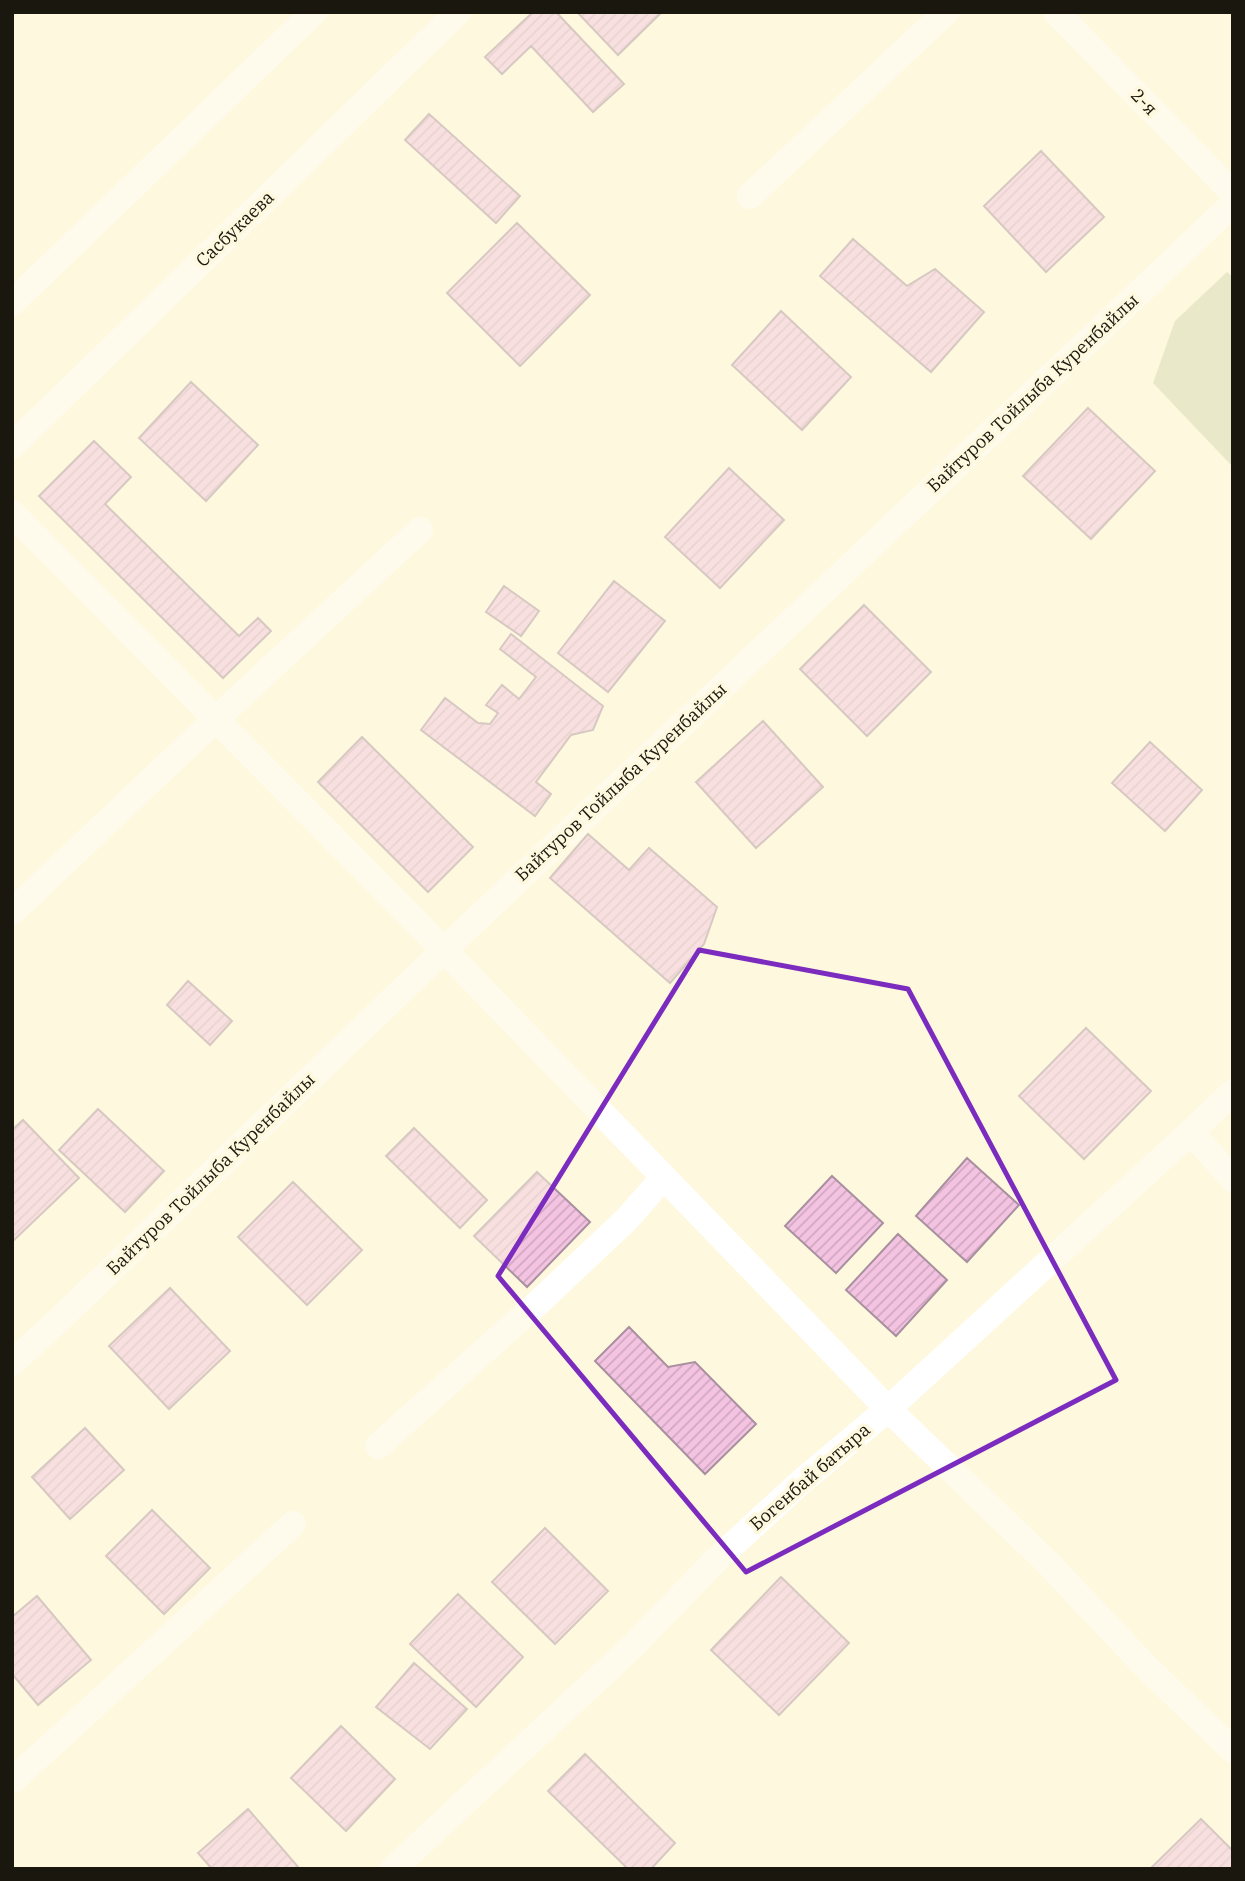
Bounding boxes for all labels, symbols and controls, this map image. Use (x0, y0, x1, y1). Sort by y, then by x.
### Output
street label: 2-я (1126, 83, 1163, 120)
street label: Сасбукаева (191, 186, 279, 272)
street label: Байтуров Тойлыба Куренбайлы (922, 288, 1143, 497)
street label: Байтуров Тойлыба Куренбайлы (510, 677, 731, 886)
street label: Байтуров Тойлыба Куренбайлы (102, 1068, 320, 1280)
street label: Богенбай батыра (745, 1418, 875, 1535)

